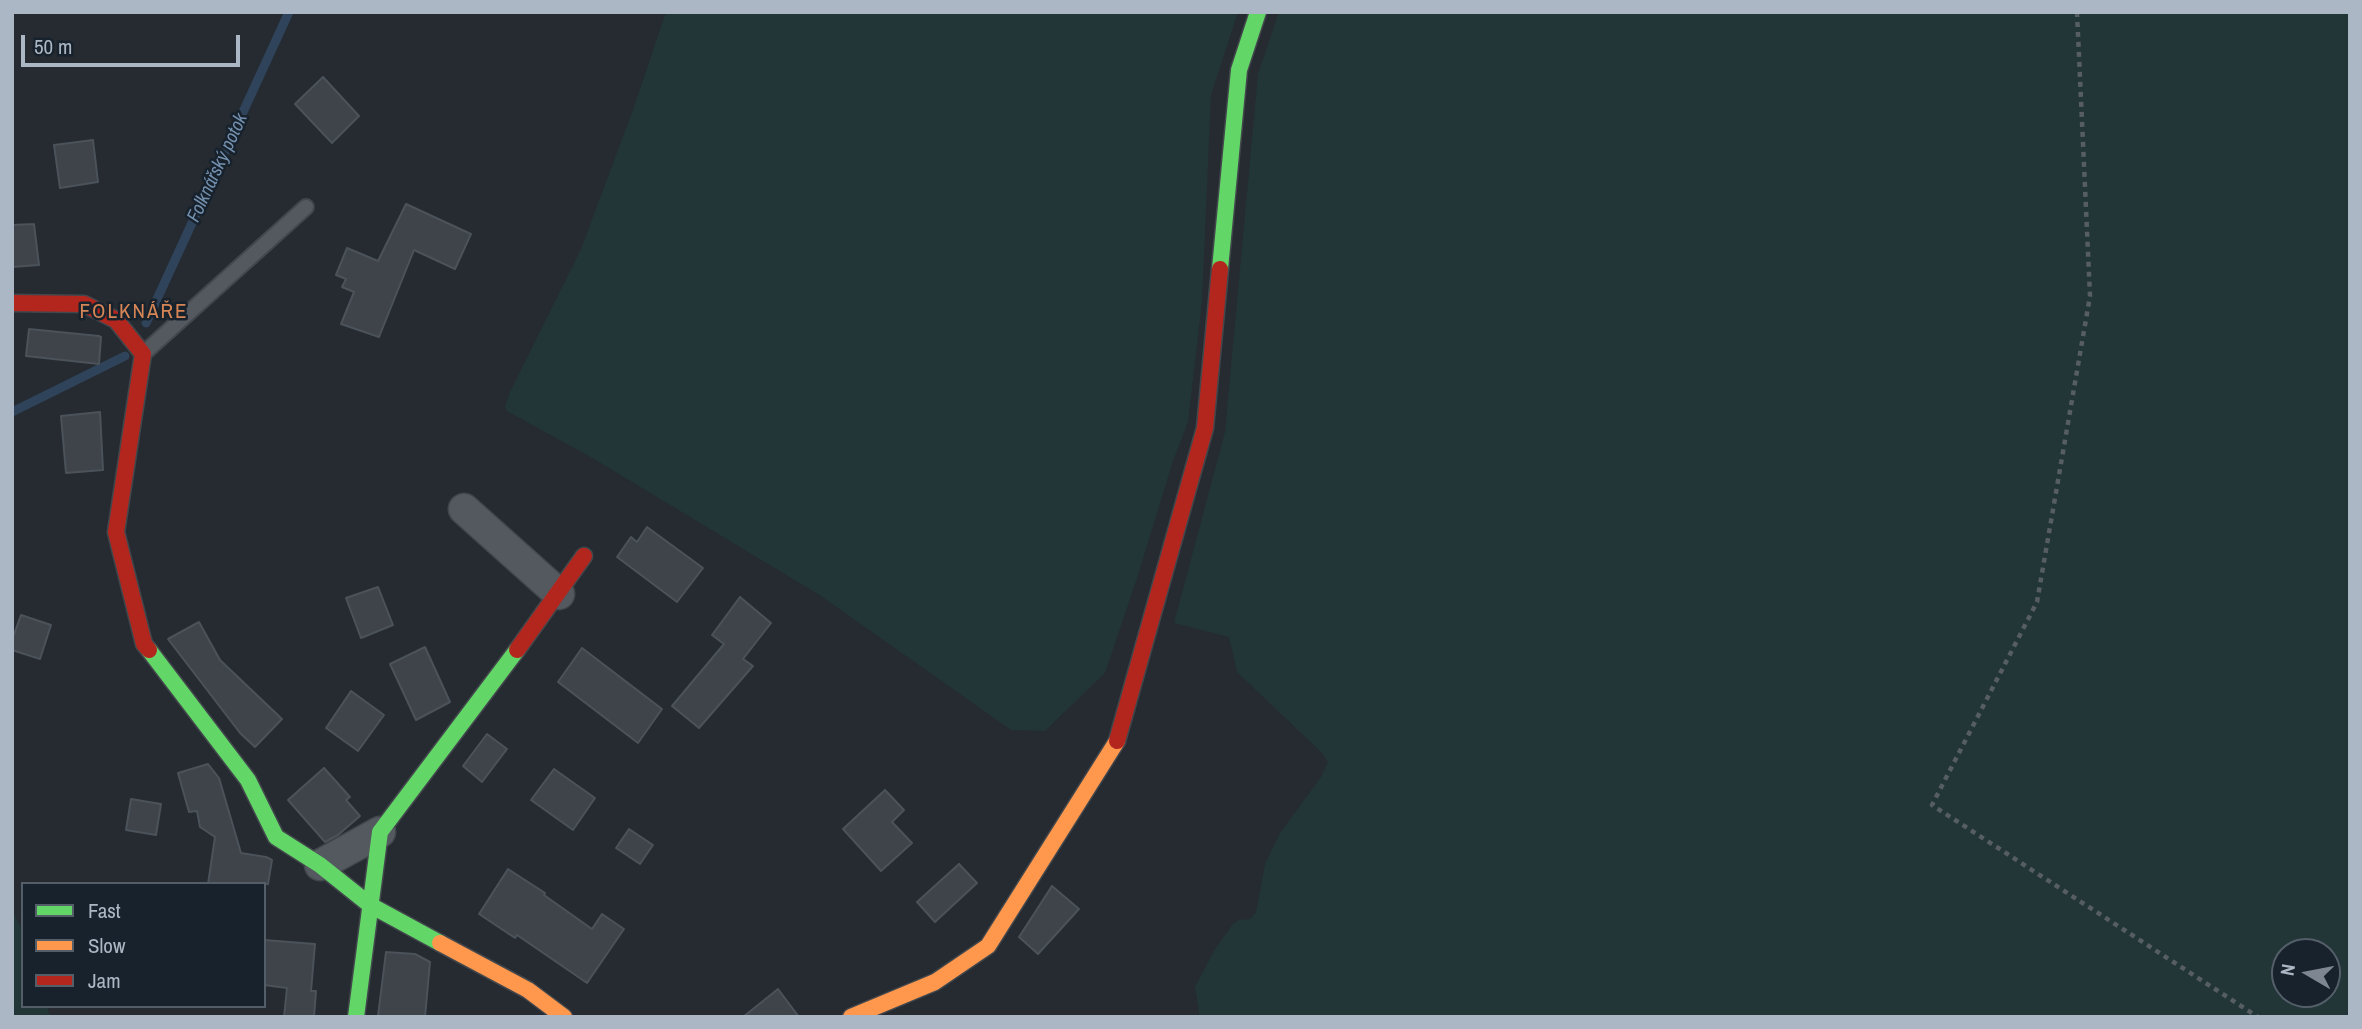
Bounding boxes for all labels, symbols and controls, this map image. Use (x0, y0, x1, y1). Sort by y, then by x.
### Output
scale bar (24, 21, 243, 65)
text: 50 m (34, 32, 72, 61)
water label: Folknářský potok (183, 110, 253, 226)
district label: FOLKNÁŘE (81, 299, 187, 325)
legend (21, 882, 266, 1008)
text: Fast (88, 896, 121, 925)
text: Slow (88, 931, 125, 960)
north arrow (2271, 938, 2341, 1008)
text: N (2274, 962, 2301, 977)
text: Jam (88, 966, 121, 995)

